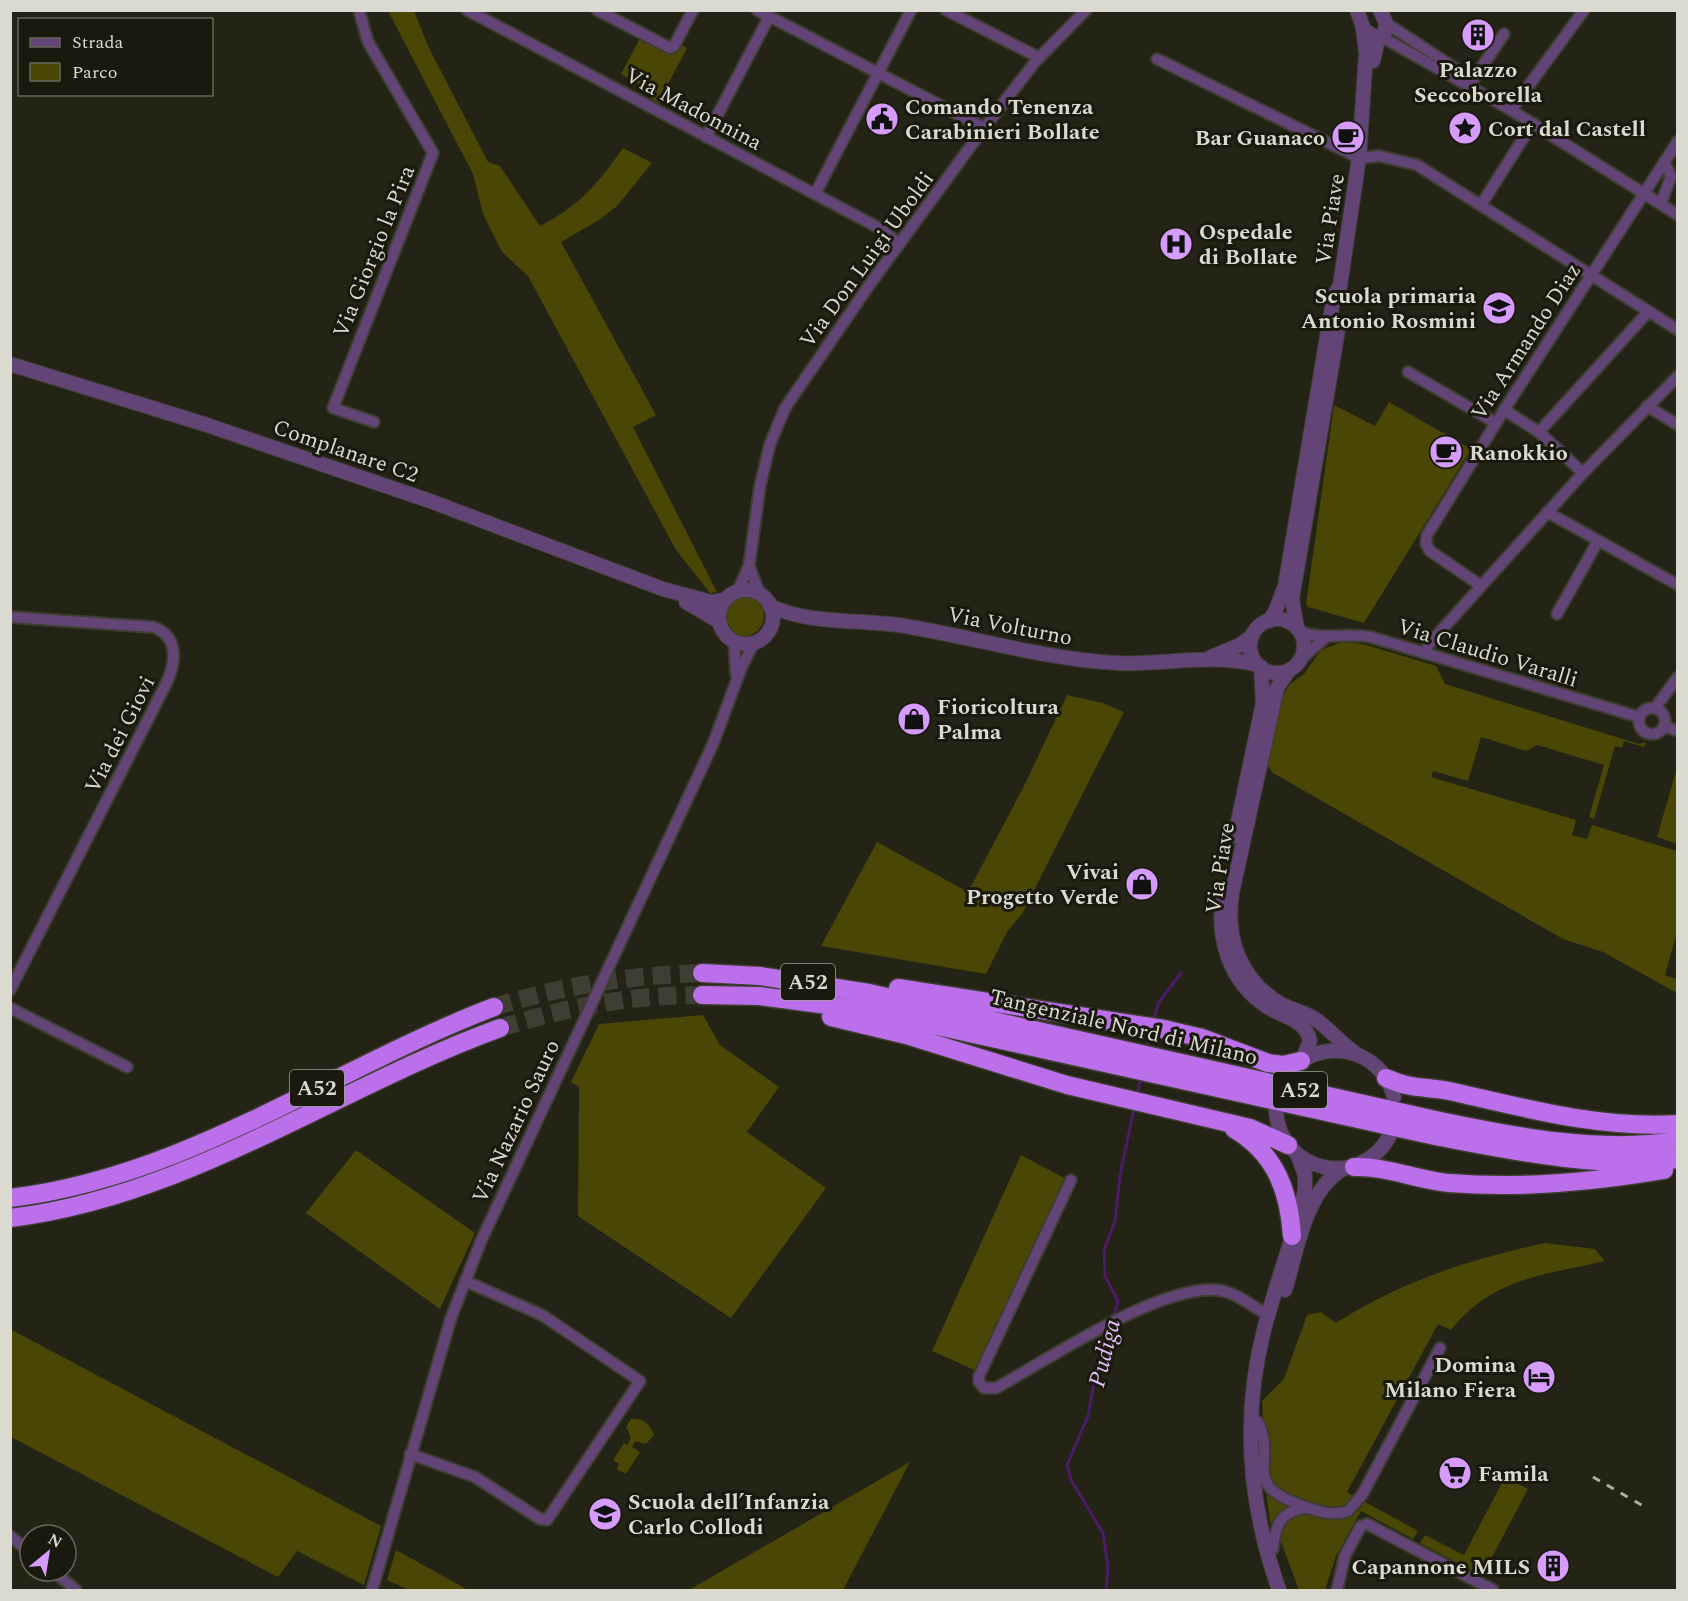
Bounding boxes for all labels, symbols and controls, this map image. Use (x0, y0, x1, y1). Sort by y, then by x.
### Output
building icon: Palazzo Seccoborella (1460, 17, 1496, 53)
legend (18, 18, 213, 96)
text: Strada (72, 29, 123, 56)
place label: Palazzo Seccoborella (1414, 54, 1543, 112)
text: Parco (72, 59, 117, 86)
street label: Via Madonnina (619, 59, 768, 160)
place label: Comando Tenenza Carabinieri Bollate (905, 91, 1100, 149)
public building icon: Comando Tenenza Carabinieri Bollate (864, 101, 900, 137)
place icon: Cort dal Castell (1447, 110, 1483, 146)
place label: Cort dal Castell (1488, 113, 1646, 146)
cafe icon: Bar Guanaco (1330, 119, 1366, 155)
place label: Bar Guanaco (1195, 122, 1325, 155)
street label: Via Giorgio la Pira (325, 160, 424, 343)
street label: Via Don Luigi Uboldi (792, 165, 943, 355)
street label: Via Piave (1307, 171, 1354, 267)
place label: Ospedale di Bollate (1199, 216, 1298, 274)
hospital icon: Ospedale di Bollate (1158, 226, 1194, 262)
street label: Via Armando Diaz (1463, 257, 1590, 427)
place label: Scuola primaria Antonio Rosmini (1301, 280, 1477, 338)
school or university icon: Scuola primaria Antonio Rosmini (1481, 290, 1517, 326)
street label: Complanare C2 (268, 411, 423, 492)
cafe icon: Ranokkio (1428, 434, 1464, 470)
place label: Ranokkio (1469, 437, 1568, 470)
street label: Via Volturno (944, 598, 1075, 655)
street label: Via Claudio Varalli (1393, 610, 1582, 697)
street label: Via dei Giovi (77, 670, 164, 799)
place label: Fioricoltura Palma (937, 691, 1059, 749)
shop icon: Fioricoltura Palma (896, 701, 932, 737)
street label: Via Piave (1197, 820, 1244, 916)
place label: Vivai Progetto Verde (966, 856, 1119, 914)
shop icon: Vivai Progetto Verde (1124, 866, 1160, 902)
road number: A52 (781, 964, 835, 1000)
street label: Tangenziale Nord di Milano (987, 981, 1261, 1074)
street label: Via Nazario Sauro (464, 1034, 569, 1209)
road number: A52 (290, 1070, 344, 1106)
road number: A52 (1273, 1072, 1327, 1108)
water label: Pudiga (1079, 1315, 1131, 1391)
place label: Domina Milano Fiera (1384, 1349, 1517, 1407)
hotel icon: Domina Milano Fiera (1521, 1359, 1557, 1395)
supermarket icon: Famila (1437, 1455, 1473, 1491)
place label: Famila (1478, 1458, 1549, 1491)
place label: Scuola dell’Infanzia Carlo Collodi (628, 1486, 830, 1544)
school or university icon: Scuola dell’Infanzia Carlo Collodi (587, 1496, 623, 1532)
north arrow (18, 1523, 78, 1583)
text: N (43, 1527, 67, 1555)
building icon: Capannone MILS (1535, 1548, 1571, 1584)
place label: Capannone MILS (1352, 1551, 1530, 1584)

